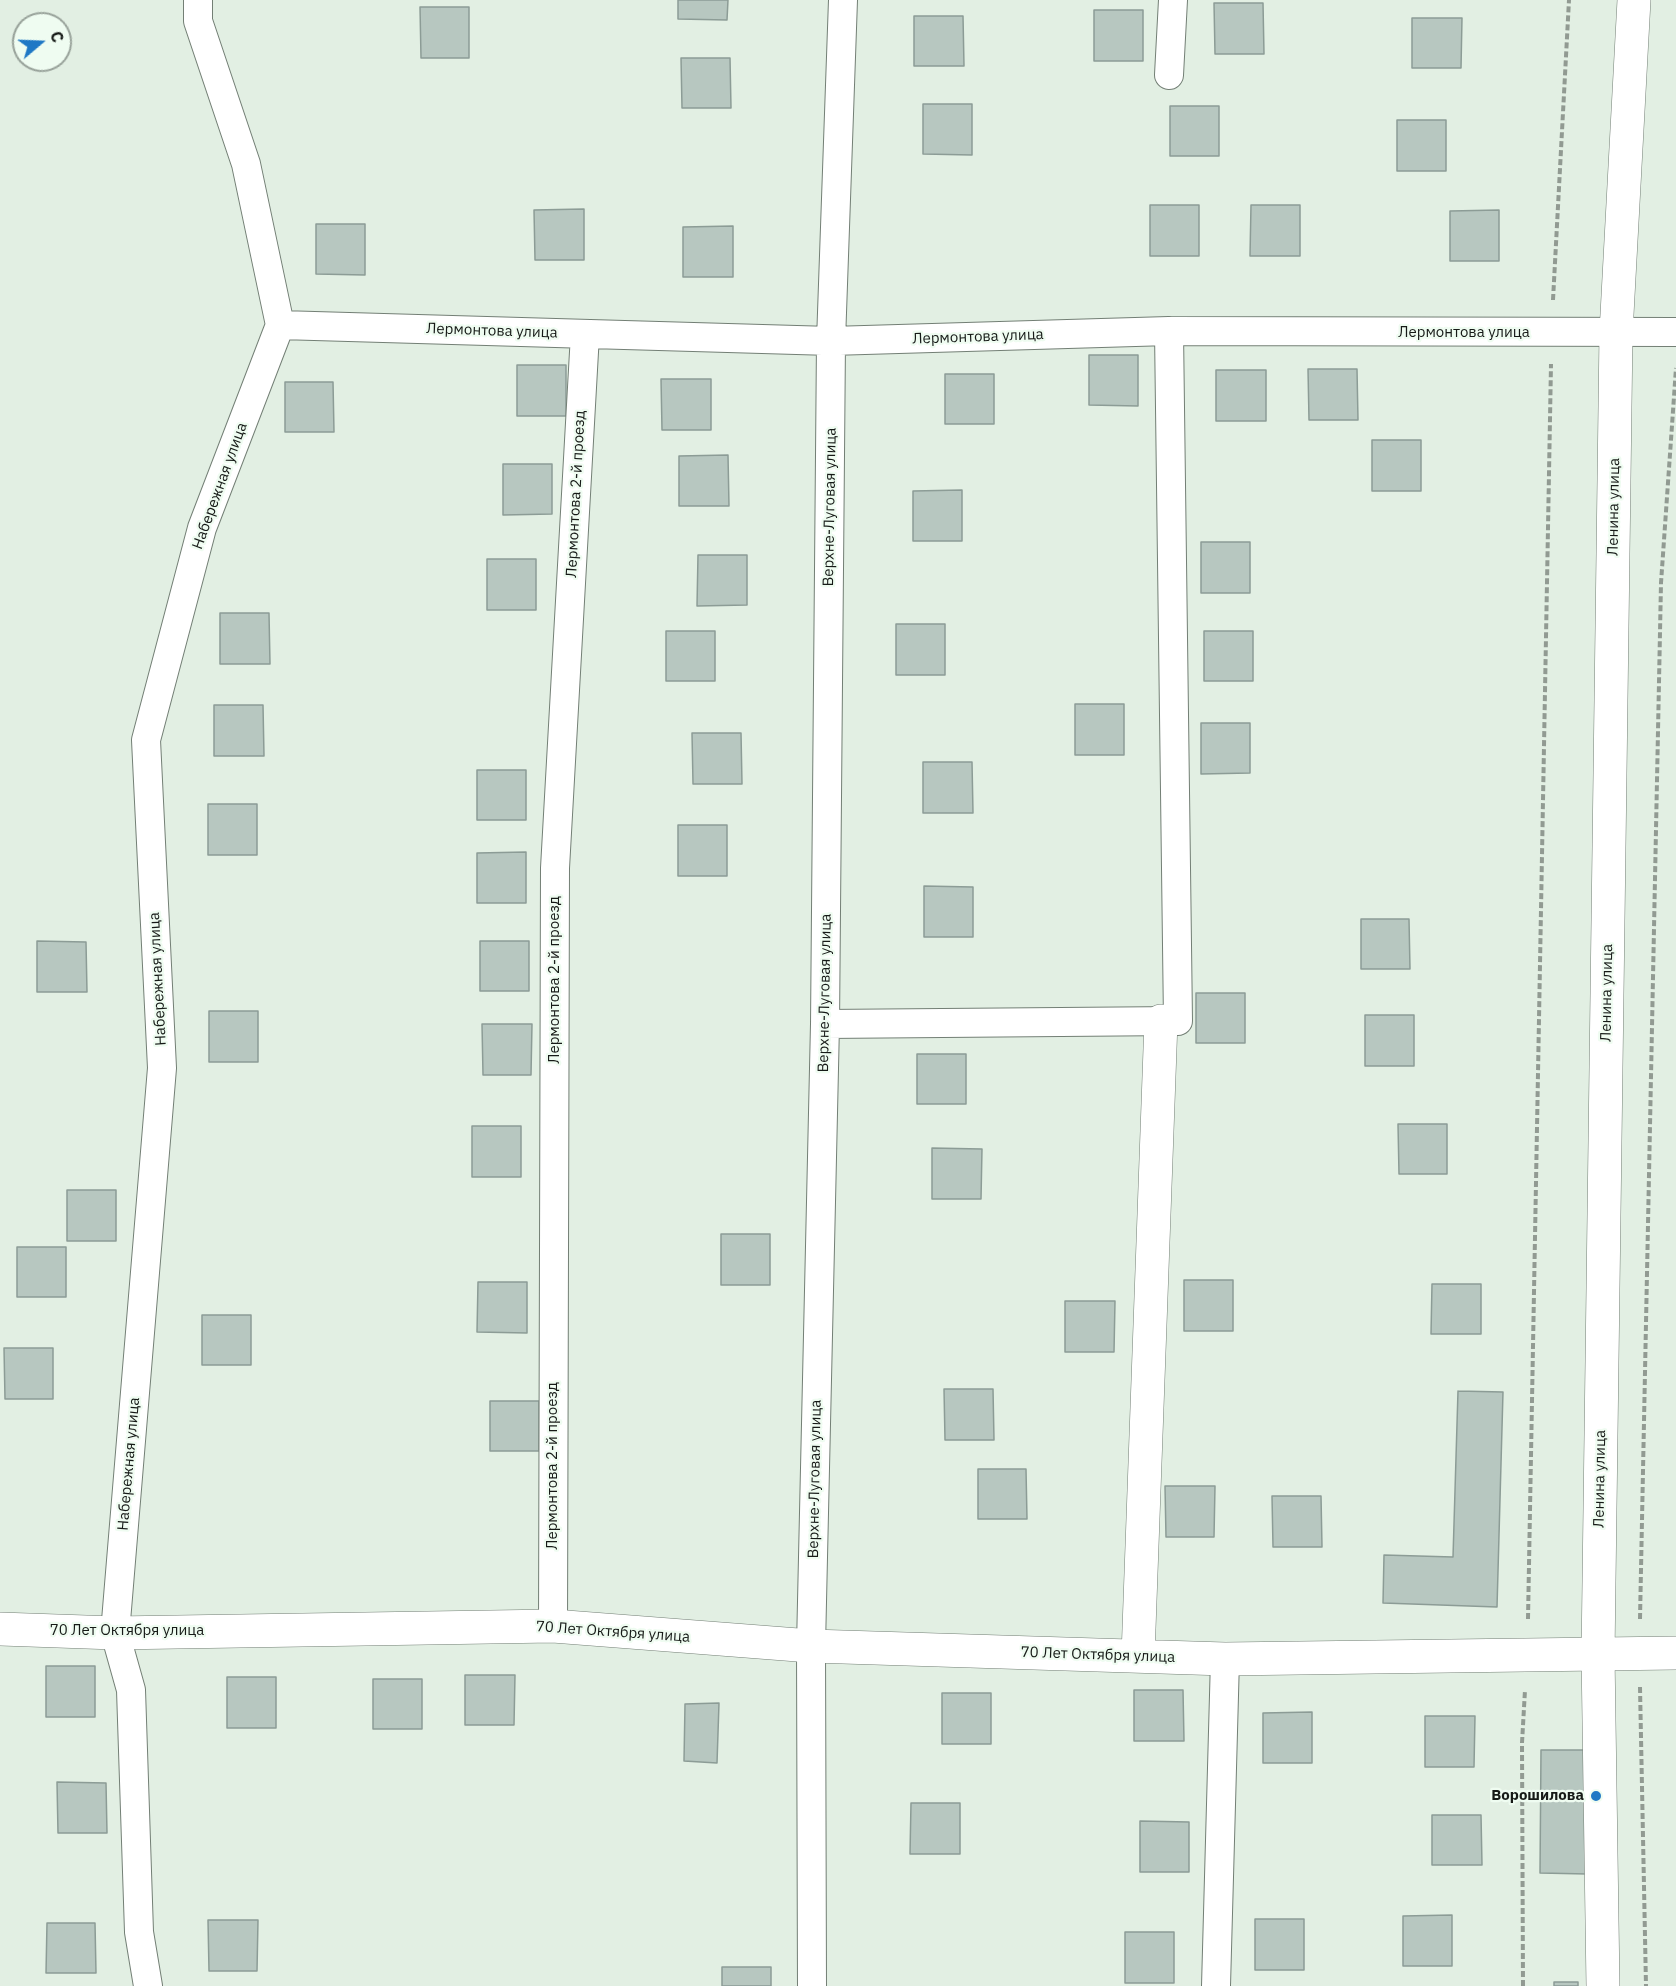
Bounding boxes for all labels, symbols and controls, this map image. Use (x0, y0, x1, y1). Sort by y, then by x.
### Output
north arrow (12, 12, 72, 72)
text: С (46, 29, 68, 45)
street label: Лермонтова улица (426, 320, 558, 342)
street label: Лермонтова улица (1398, 324, 1530, 342)
street label: Лермонтова улица (912, 326, 1044, 348)
street label: Лермонтова 2-й проезд (563, 410, 589, 578)
street label: Набережная улица (189, 420, 251, 552)
street label: Верхне-Луговая улица (820, 427, 840, 587)
street label: Ленина улица (1604, 458, 1624, 556)
street label: Лермонтова 2-й проезд (546, 896, 564, 1064)
street label: Набережная улица (146, 912, 170, 1046)
street label: Верхне-Луговая улица (815, 913, 835, 1073)
street label: Ленина улица (1597, 944, 1617, 1042)
street label: Лермонтова 2-й проезд (544, 1382, 562, 1550)
street label: Набережная улица (114, 1397, 144, 1531)
street label: Верхне-Луговая улица (805, 1399, 825, 1559)
street label: Ленина улица (1590, 1430, 1610, 1528)
street label: 70 Лет Октября улица (535, 1618, 691, 1646)
street label: 70 Лет Октября улица (50, 1622, 204, 1640)
street label: 70 Лет Октября улица (1020, 1643, 1176, 1667)
place label: Ворошилова (1491, 1787, 1584, 1805)
marker: Ворошилова (1589, 1789, 1603, 1803)

